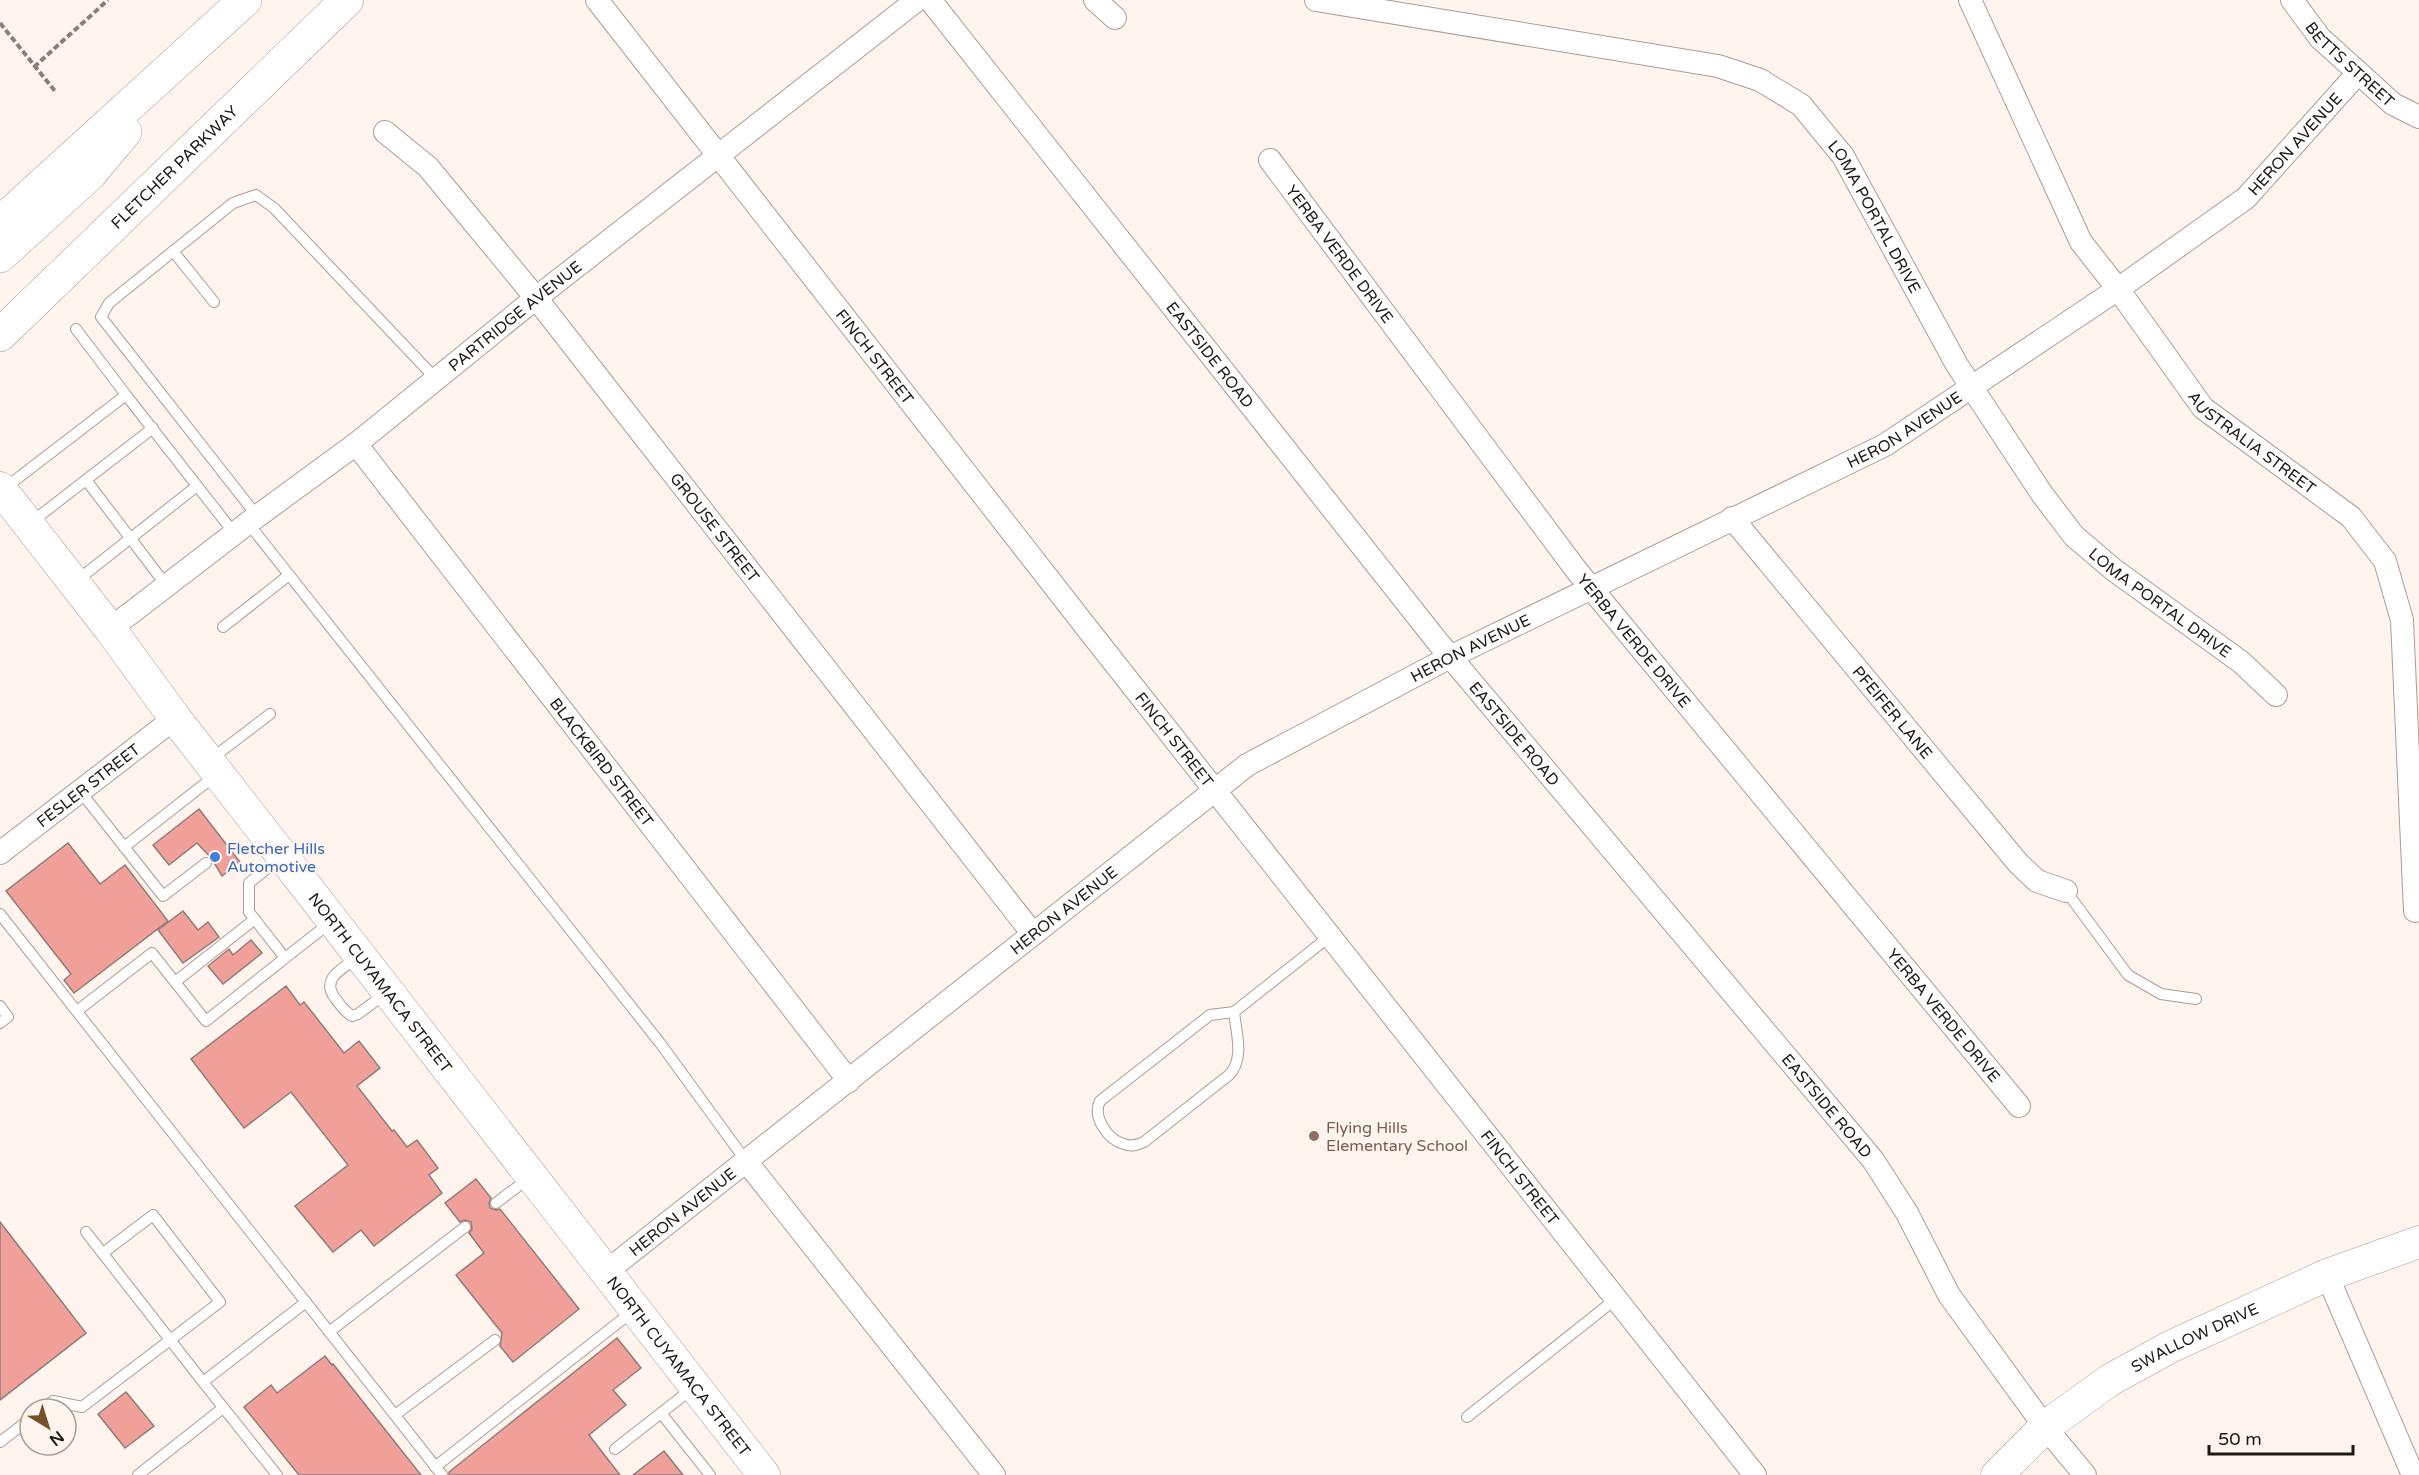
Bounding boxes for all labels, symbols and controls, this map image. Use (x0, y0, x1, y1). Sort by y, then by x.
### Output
street label: BETTS STREET (2301, 18, 2399, 112)
street label: HERON AVENUE (2244, 89, 2347, 200)
street label: FLETCHER PARKWAY (107, 102, 243, 234)
street label: LOMA PORTAL DRIVE (1823, 136, 1925, 297)
street label: YERBA VERDE DRIVE (1281, 181, 1397, 327)
street label: PARTRIDGE AVENUE (445, 257, 586, 376)
street label: EASTSIDE ROAD (1161, 298, 1258, 412)
street label: FINCH STREET (831, 305, 918, 409)
street label: HERON AVENUE (1844, 387, 1966, 473)
street label: AUSTRALIA STREET (2183, 388, 2320, 499)
street label: GROUSE STREET (665, 469, 763, 587)
street label: LOMA PORTAL DRIVE (2084, 544, 2235, 663)
street label: YERBA VERDE DRIVE (1572, 570, 1695, 712)
street label: HERON AVENUE (1407, 610, 1534, 687)
street label: PFEIFER LANE (1848, 662, 1936, 763)
street label: EASTSIDE ROAD (1464, 678, 1563, 790)
street label: FINCH STREET (1130, 688, 1217, 791)
street label: BLACKBIRD STREET (545, 694, 657, 831)
street label: FESLER STREET (33, 740, 144, 832)
place label: Fletcher Hills Automotive (227, 839, 325, 877)
marker: Fletcher Hills Automotive (208, 850, 222, 864)
street label: HERON AVENUE (1006, 862, 1122, 959)
street label: NORTH CUYAMACA STREET (304, 889, 456, 1077)
street label: YERBA VERDE DRIVE (1882, 945, 2004, 1087)
street label: EASTSIDE ROAD (1777, 1050, 1876, 1162)
place label: Flying Hills Elementary School (1326, 1118, 1468, 1156)
street label: FINCH STREET (1476, 1126, 1563, 1229)
marker: Flying Hills Elementary School (1307, 1129, 1321, 1143)
street label: HERON AVENUE (625, 1164, 741, 1261)
street label: NORTH CUYAMACA STREET (602, 1272, 755, 1461)
street label: SWALLOW DRIVE (2128, 1299, 2262, 1377)
north arrow (18, 1397, 78, 1457)
scale bar (2209, 1418, 2353, 1456)
text: N (45, 1426, 68, 1450)
text: 50 m (2218, 1428, 2262, 1450)

